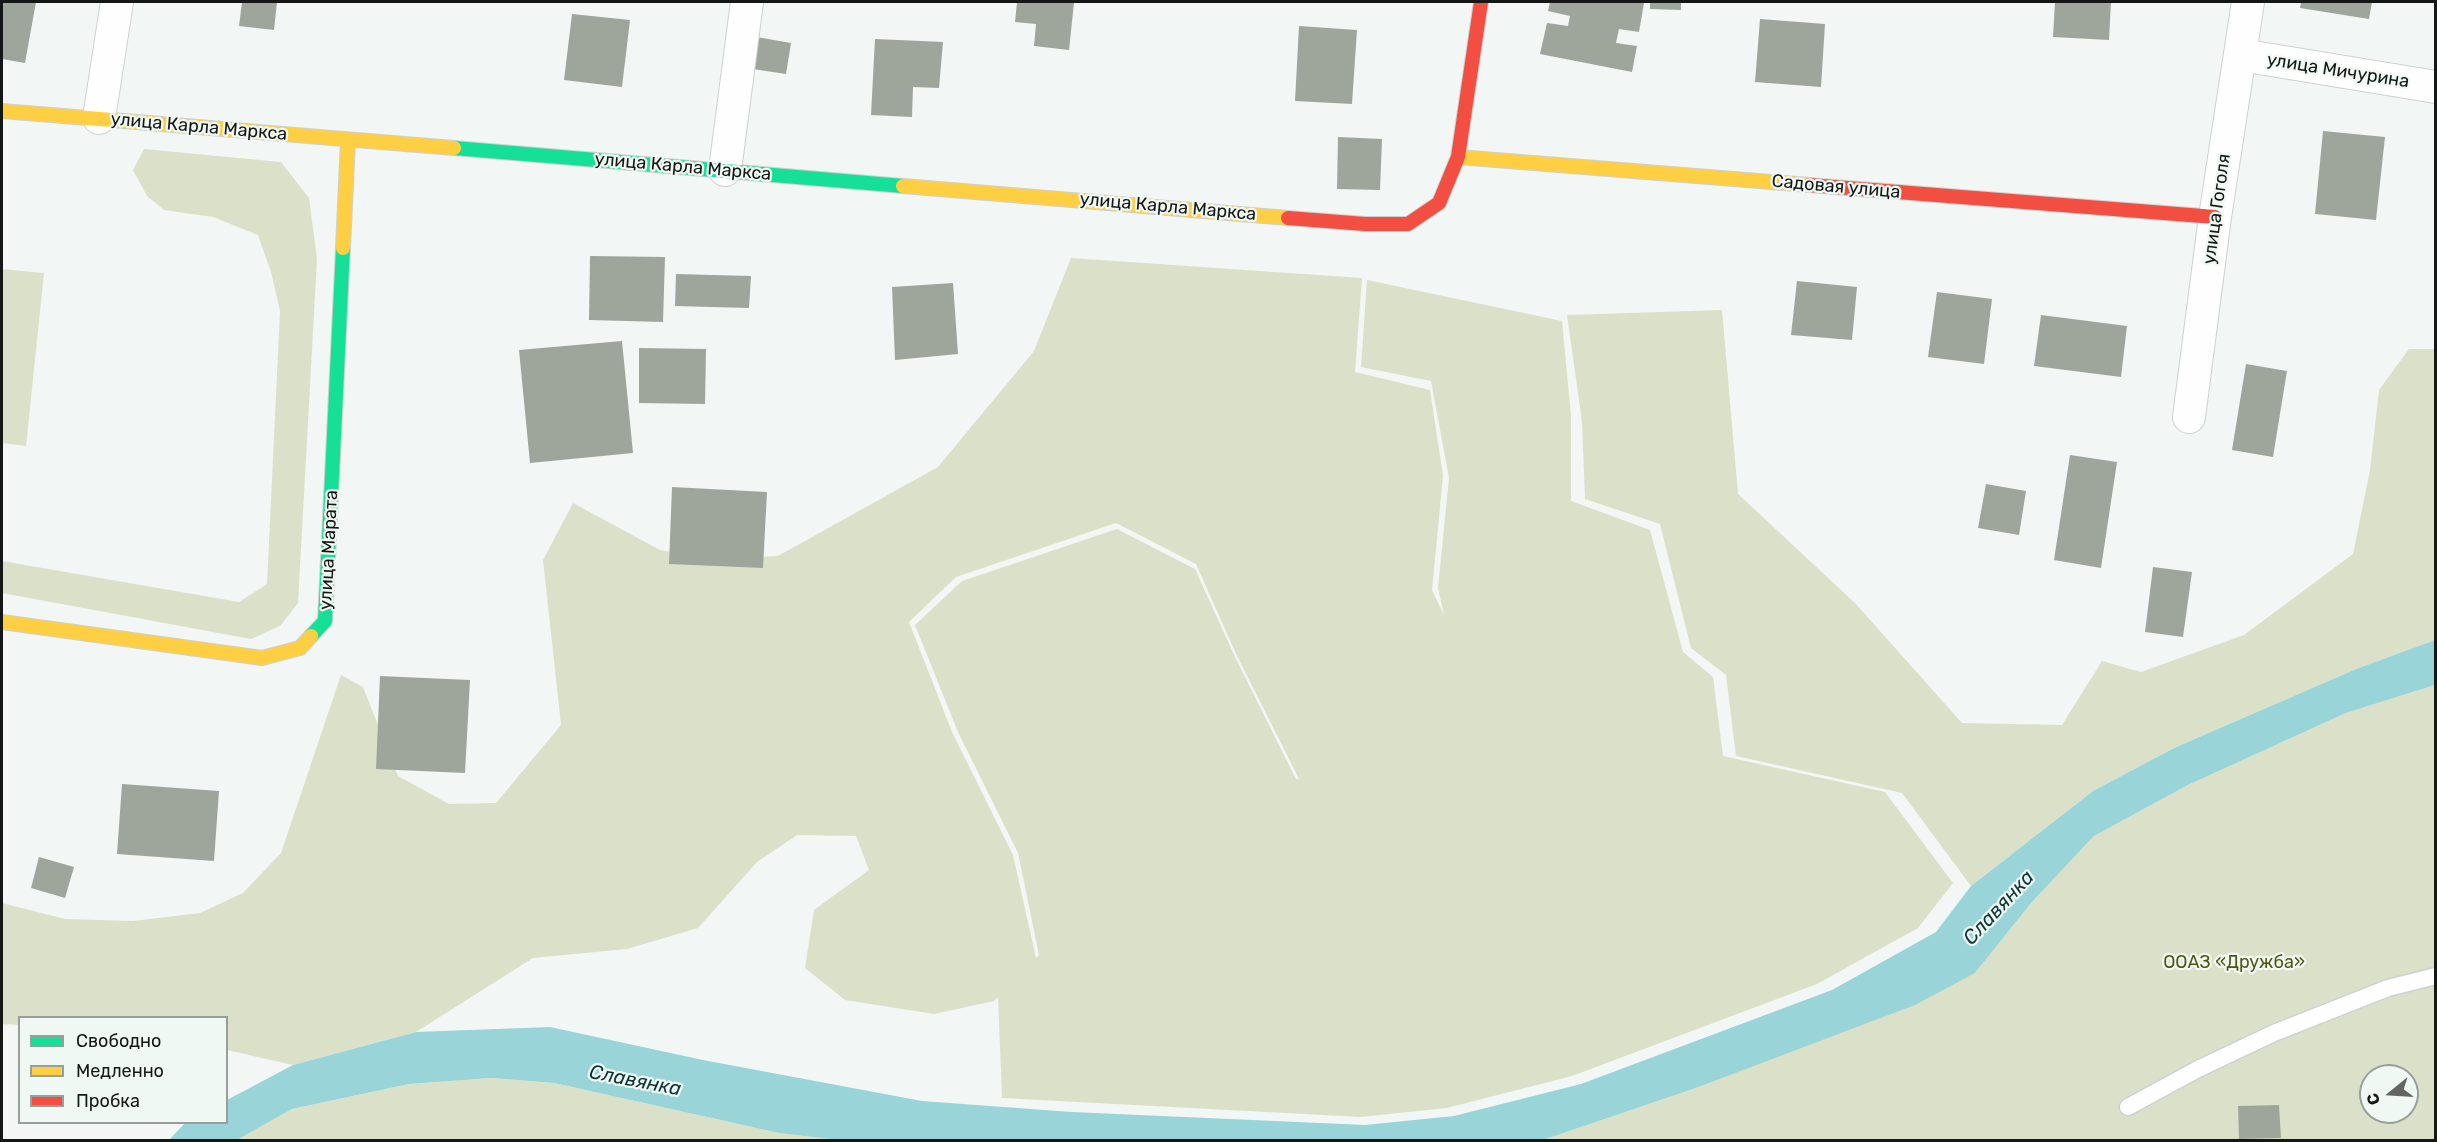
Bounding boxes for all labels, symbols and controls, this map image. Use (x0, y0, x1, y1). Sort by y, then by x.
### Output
street label: улица Мичурина (2265, 49, 2411, 93)
street label: улица Карла Маркса (110, 109, 288, 145)
street label: улица Карла Маркса (594, 149, 772, 185)
street label: улица Гоголя (2199, 152, 2235, 266)
street label: Садовая улица (1771, 171, 1901, 203)
street label: улица Карла Маркса (1079, 189, 1257, 225)
street label: улица Марата (315, 489, 343, 611)
water label: Славянка (1958, 866, 2040, 950)
park label: ООАЗ «Дружба» (2163, 952, 2305, 974)
legend (18, 1016, 228, 1124)
text: Свободно (76, 1030, 161, 1052)
text: Медленно (76, 1060, 164, 1082)
water label: Славянка (587, 1060, 683, 1102)
north arrow (2359, 1064, 2419, 1124)
text: Пробка (76, 1090, 140, 1112)
text: С (2363, 1091, 2384, 1107)

